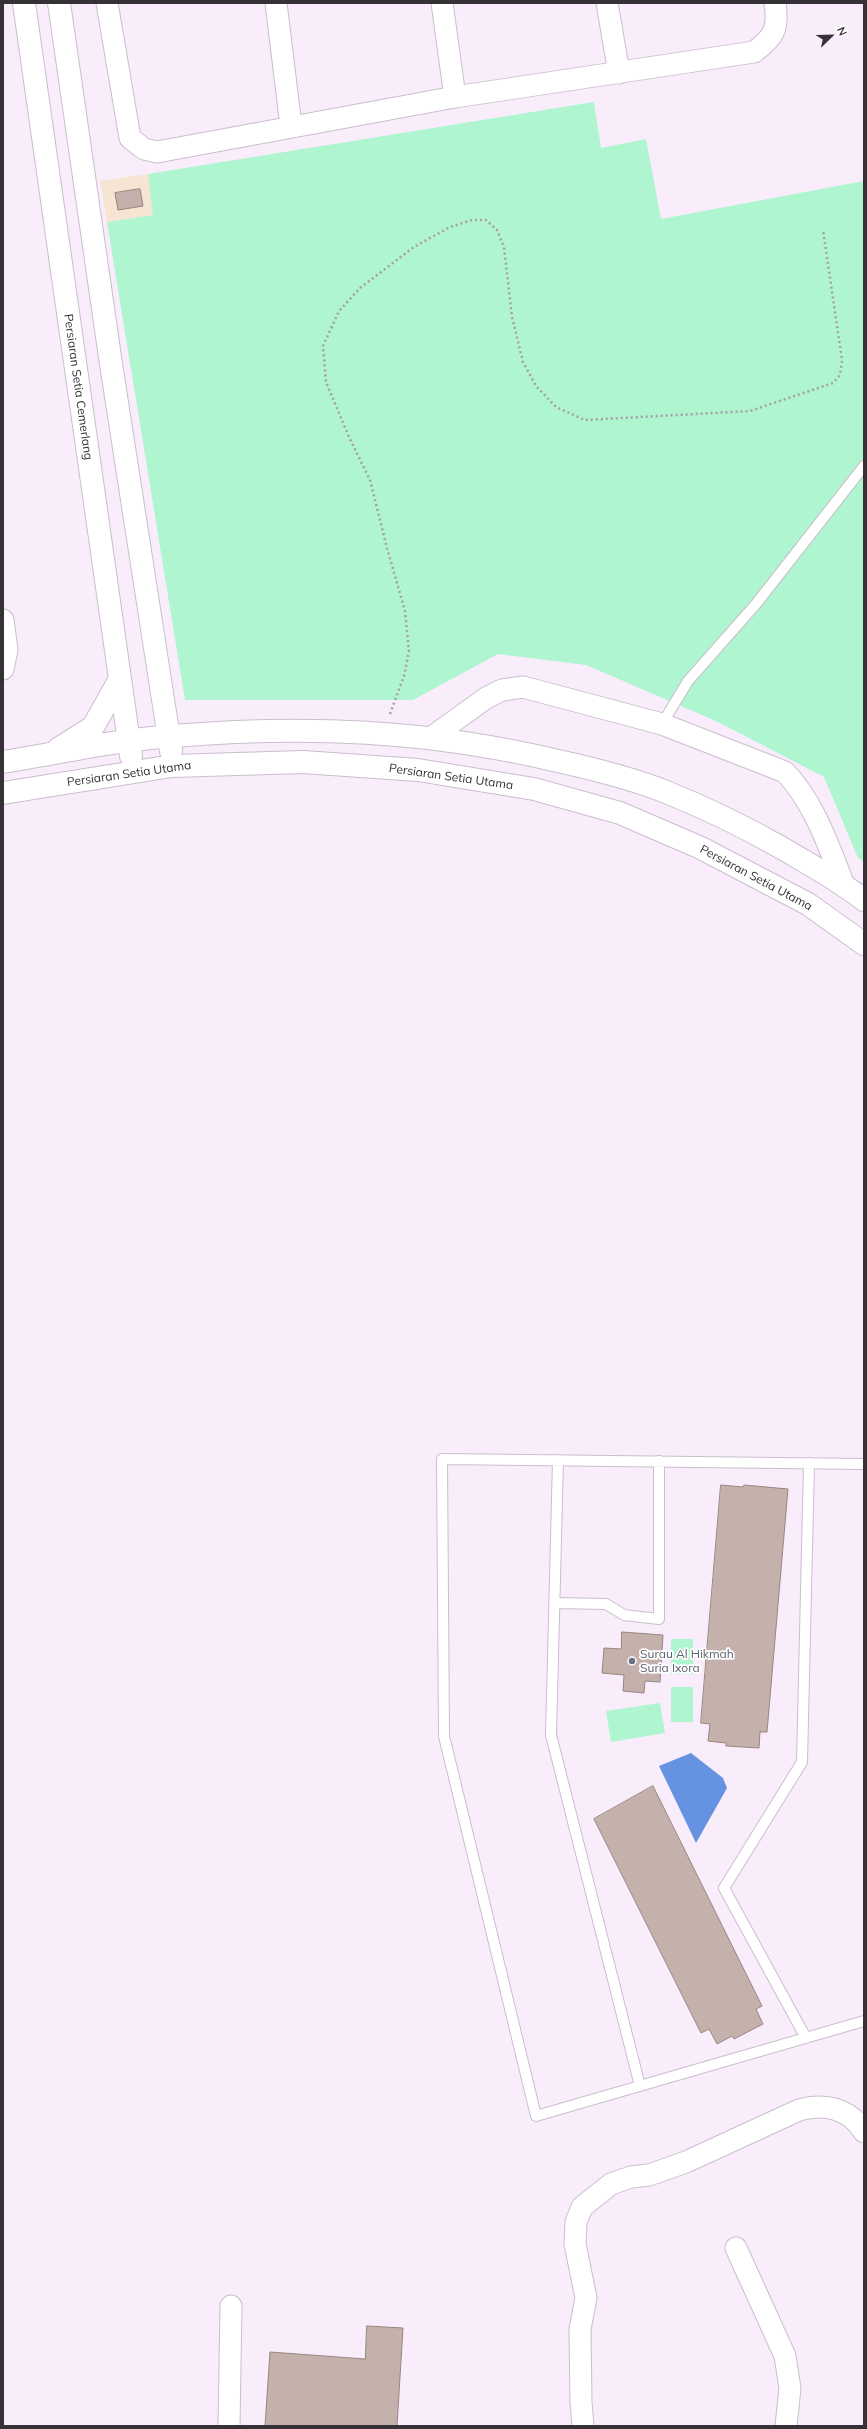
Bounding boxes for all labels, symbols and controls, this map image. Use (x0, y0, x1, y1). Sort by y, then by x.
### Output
north arrow (811, 16, 851, 56)
text: N (834, 25, 850, 38)
street label: Persiaran Setia Cemerlang (61, 313, 95, 461)
street label: Persiaran Setia Utama (66, 758, 192, 790)
street label: Persiaran Setia Utama (388, 761, 514, 793)
street label: Persiaran Setia Utama (697, 842, 815, 914)
place label: Surau Al Hikmah Suria Ixora (640, 1647, 734, 1675)
marker: Surau Al Hikmah Suria Ixora (627, 1656, 637, 1666)

